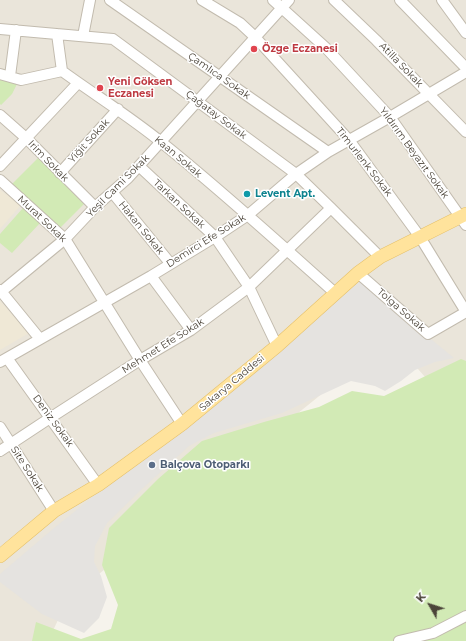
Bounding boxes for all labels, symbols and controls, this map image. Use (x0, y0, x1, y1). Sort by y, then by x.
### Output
street label: Atilla Sokak (377, 40, 425, 90)
place label: Özge Eczanesi (262, 43, 338, 55)
marker: Özge Eczanesi (249, 44, 259, 54)
street label: Çamlıca Sokak (186, 50, 252, 102)
place label: Yeni Göksen Eczanesi (108, 76, 172, 100)
marker: Yeni Göksen Eczanesi (95, 83, 105, 93)
street label: Çağatay Sokak (183, 88, 249, 142)
street label: Yıldırım Beyazıt Sokak (377, 105, 451, 201)
street label: Yiğit Sokak (66, 116, 112, 166)
street label: Timurlenk Sokak (333, 125, 395, 199)
street label: Kaan Sokak (152, 134, 204, 180)
street label: Irim Sokak (25, 138, 71, 184)
street label: Yeşil Cami Sokak (84, 152, 152, 220)
street label: Tarkan Sokak (151, 177, 207, 231)
place label: Levent Apt. (255, 188, 315, 200)
marker: Levent Apt. (242, 189, 252, 199)
street label: Murat Sokak (15, 193, 69, 245)
street label: Hakan Sokak (116, 199, 166, 257)
street label: Demirci Efe Sokak (164, 212, 248, 270)
street label: Tolga Sokak (375, 286, 427, 334)
street label: Mehmet Efe Sokak (120, 316, 206, 376)
street label: Sakarya Caddesi (197, 352, 267, 414)
street label: Deniz Sokak (30, 393, 76, 449)
street label: Site Sokak (8, 444, 46, 494)
place label: Balçova Otoparkı (160, 459, 250, 471)
marker: Balçova Otoparkı (147, 460, 157, 470)
north arrow (410, 585, 450, 625)
text: K (413, 590, 429, 605)

